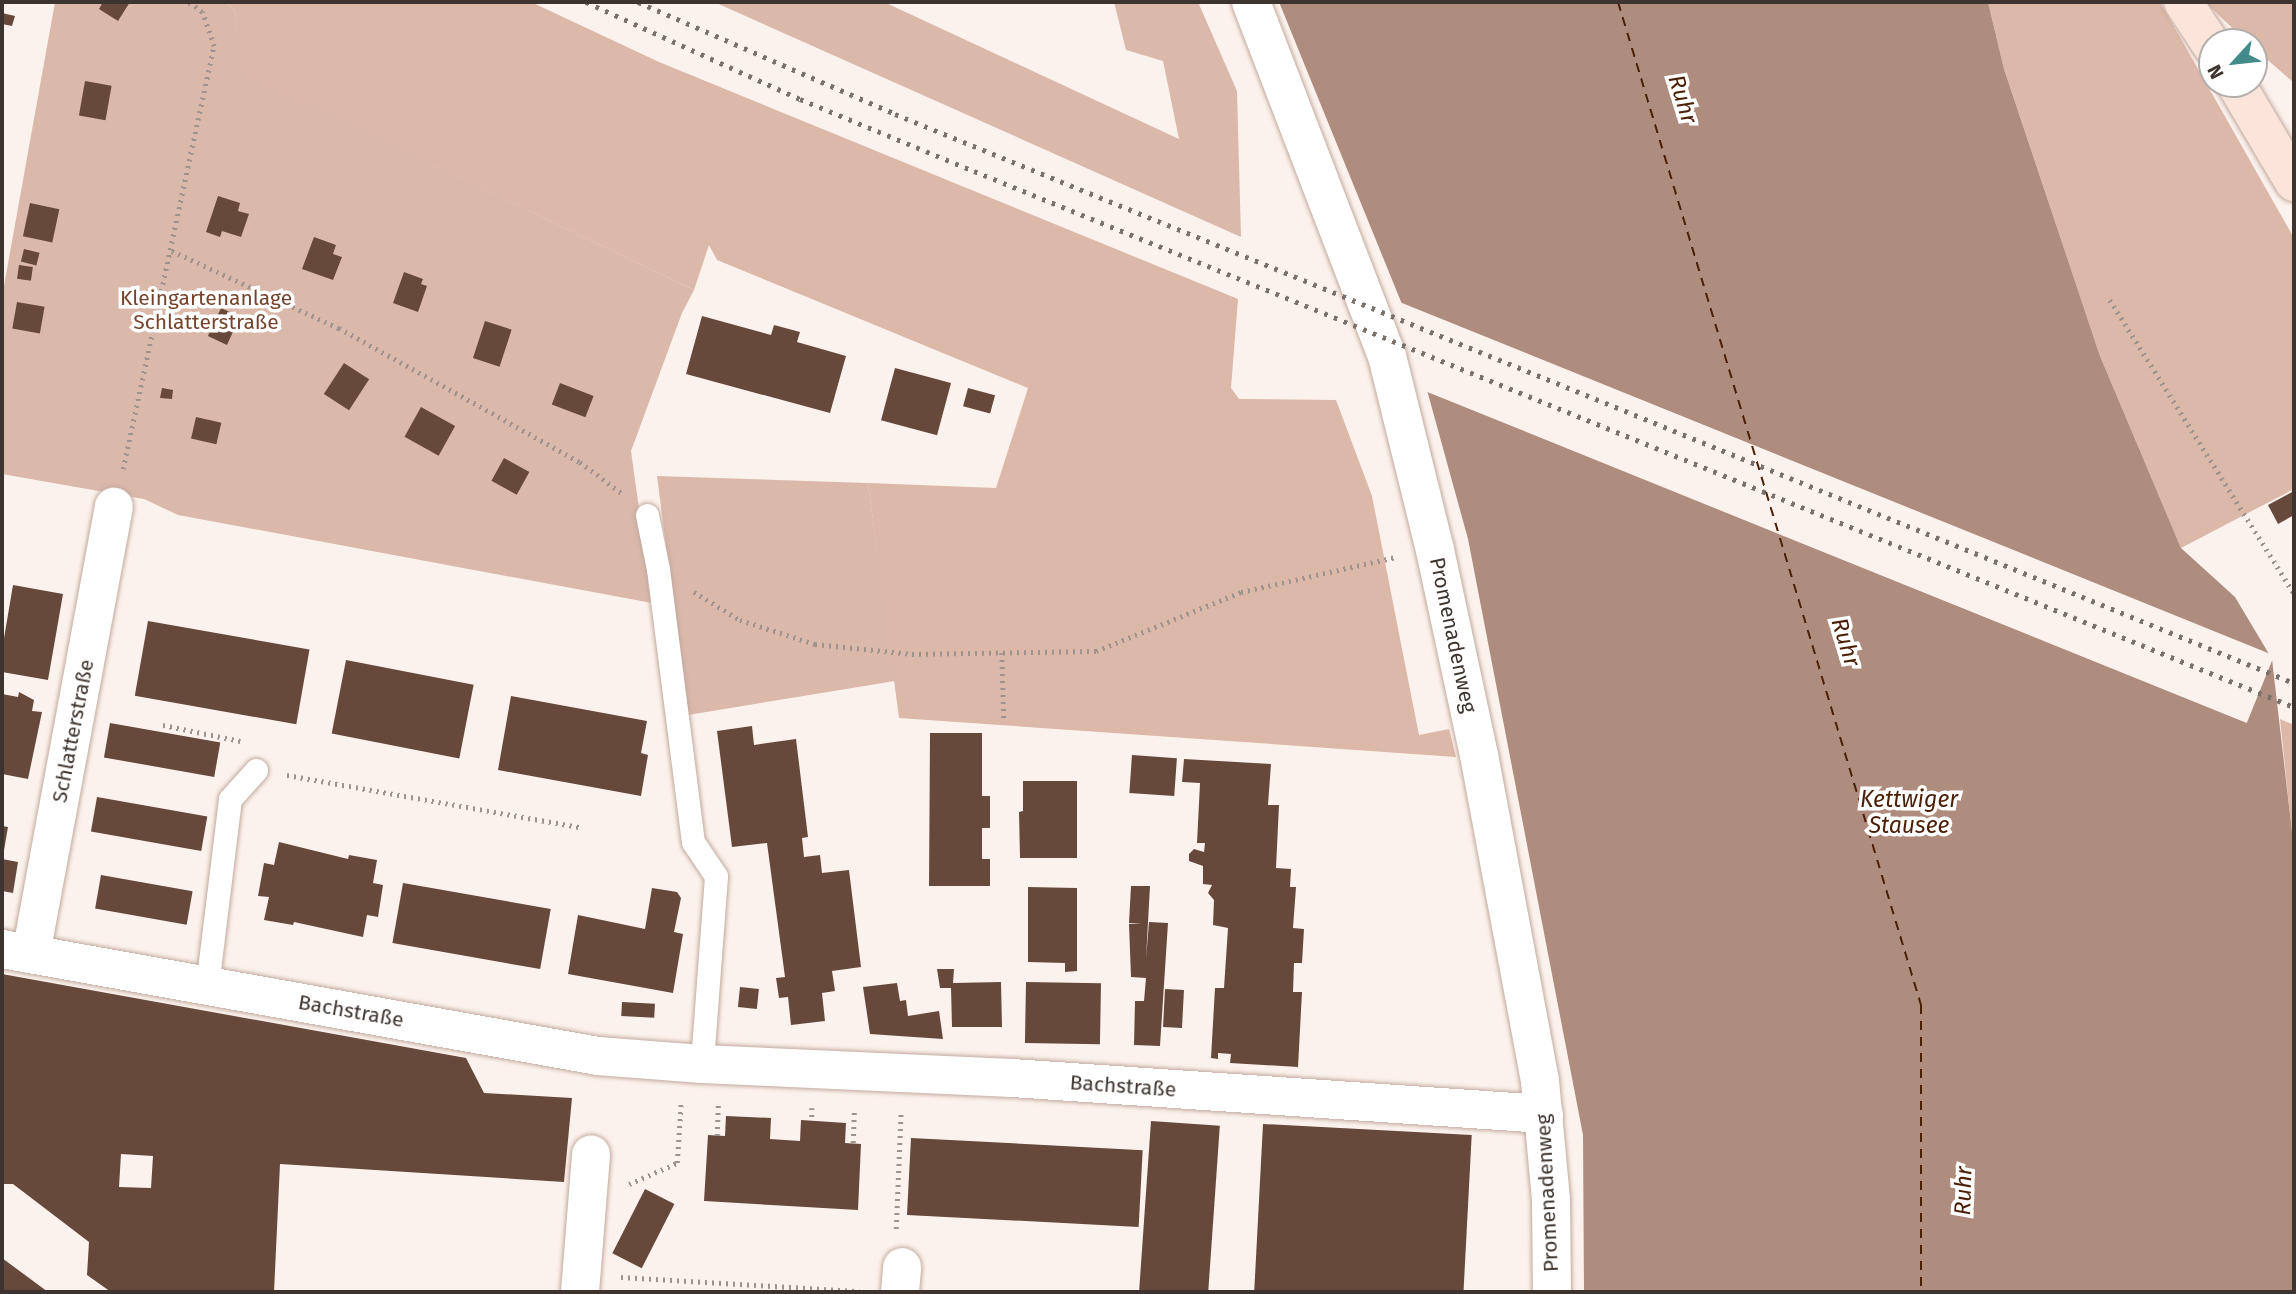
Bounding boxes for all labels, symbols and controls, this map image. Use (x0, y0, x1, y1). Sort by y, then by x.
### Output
north arrow (2198, 28, 2268, 98)
text: N (2203, 61, 2229, 83)
water label: Ruhr (1663, 71, 1703, 127)
park label: Kleingartenanlage Schlatterstraße (120, 285, 292, 335)
street label: Promenadenweg (1424, 555, 1482, 715)
water label: Ruhr (1826, 614, 1866, 670)
street label: Schlatterstraße (47, 657, 99, 805)
water label: Kettwiger Stausee (1860, 785, 1958, 839)
street label: Bachstraße (296, 989, 406, 1033)
street label: Bachstraße (1069, 1070, 1177, 1102)
street label: Promenadenweg (1530, 1113, 1564, 1273)
water label: Ruhr (1948, 1166, 1978, 1216)

